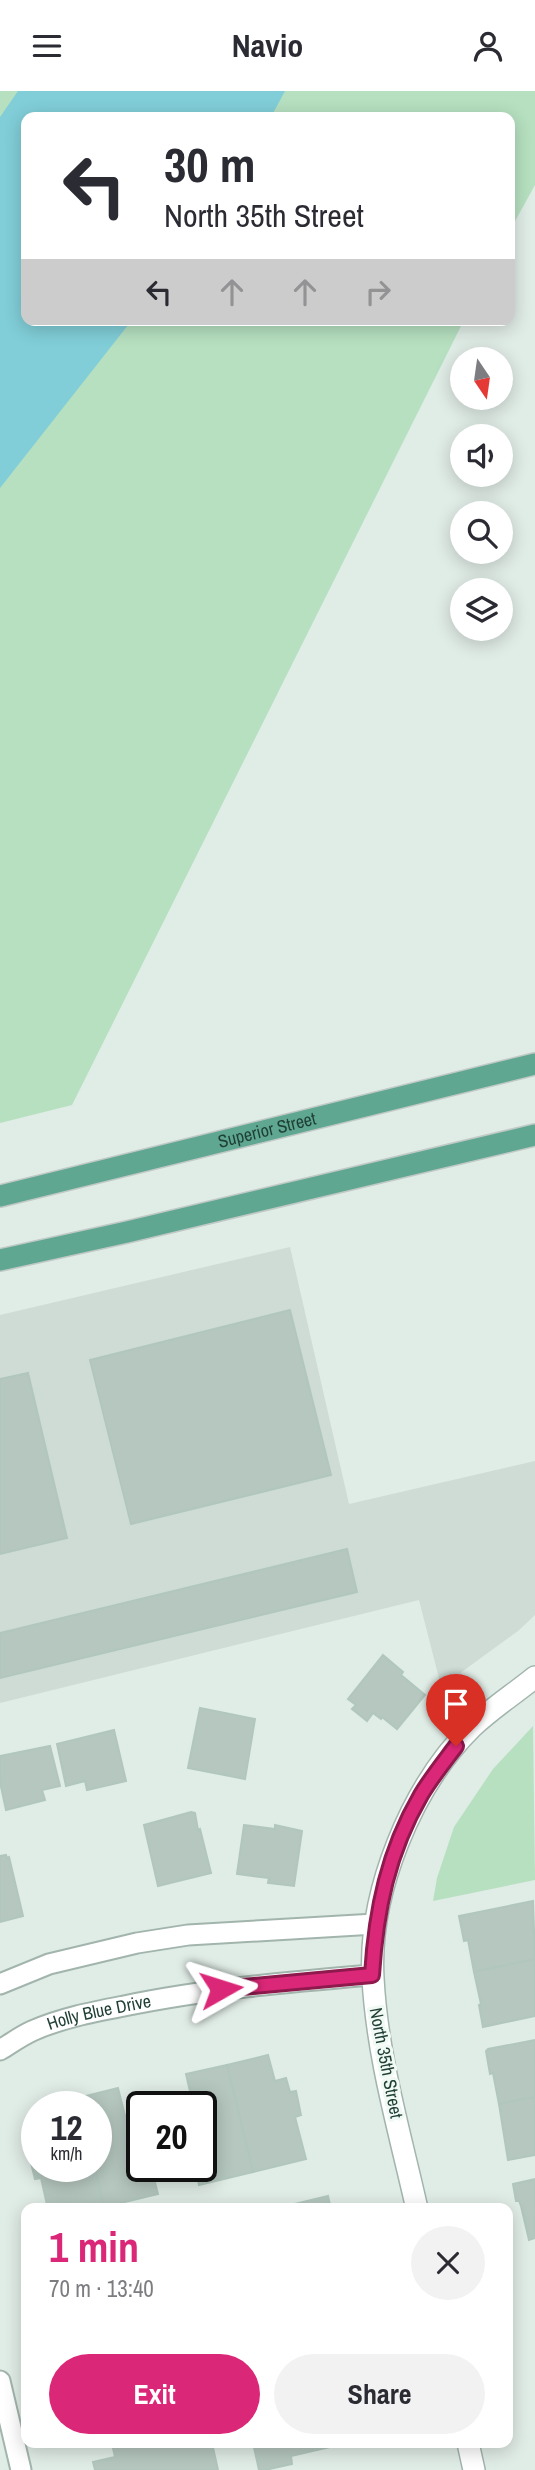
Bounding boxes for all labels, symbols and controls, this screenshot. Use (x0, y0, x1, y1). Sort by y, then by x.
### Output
text: Navio (232, 24, 303, 67)
icon: menu (28, 27, 66, 65)
icon: person (469, 27, 507, 65)
text: 30 m (164, 131, 256, 197)
icon: left (49, 140, 140, 231)
text: North 35th Street (164, 194, 364, 237)
icon: left (140, 273, 178, 311)
icon: ahead (213, 273, 251, 311)
icon: ahead (286, 273, 324, 311)
icon: right (359, 273, 397, 311)
north arrow (450, 347, 513, 409)
map controls (450, 347, 513, 641)
button: sound (450, 424, 513, 487)
button: search (450, 501, 513, 564)
button: layers (450, 578, 513, 641)
street label: Superior Street (215, 1105, 319, 1154)
pin (426, 1674, 486, 1746)
icon: arrive (437, 1685, 475, 1723)
position arrow (184, 1952, 258, 2026)
street label: Holly Blue Drive (43, 1988, 153, 2036)
street label: North 35th Street (363, 2005, 409, 2120)
speed limit sign: 20 (126, 2091, 217, 2182)
text: 12 (51, 2104, 82, 2151)
text: km/h (51, 2141, 83, 2166)
text: 1 min (49, 2219, 139, 2275)
button: close (411, 2226, 485, 2300)
text: 70 m · 13:40 (49, 2273, 154, 2304)
button: Exit (49, 2354, 260, 2434)
button: Share (274, 2354, 485, 2434)

